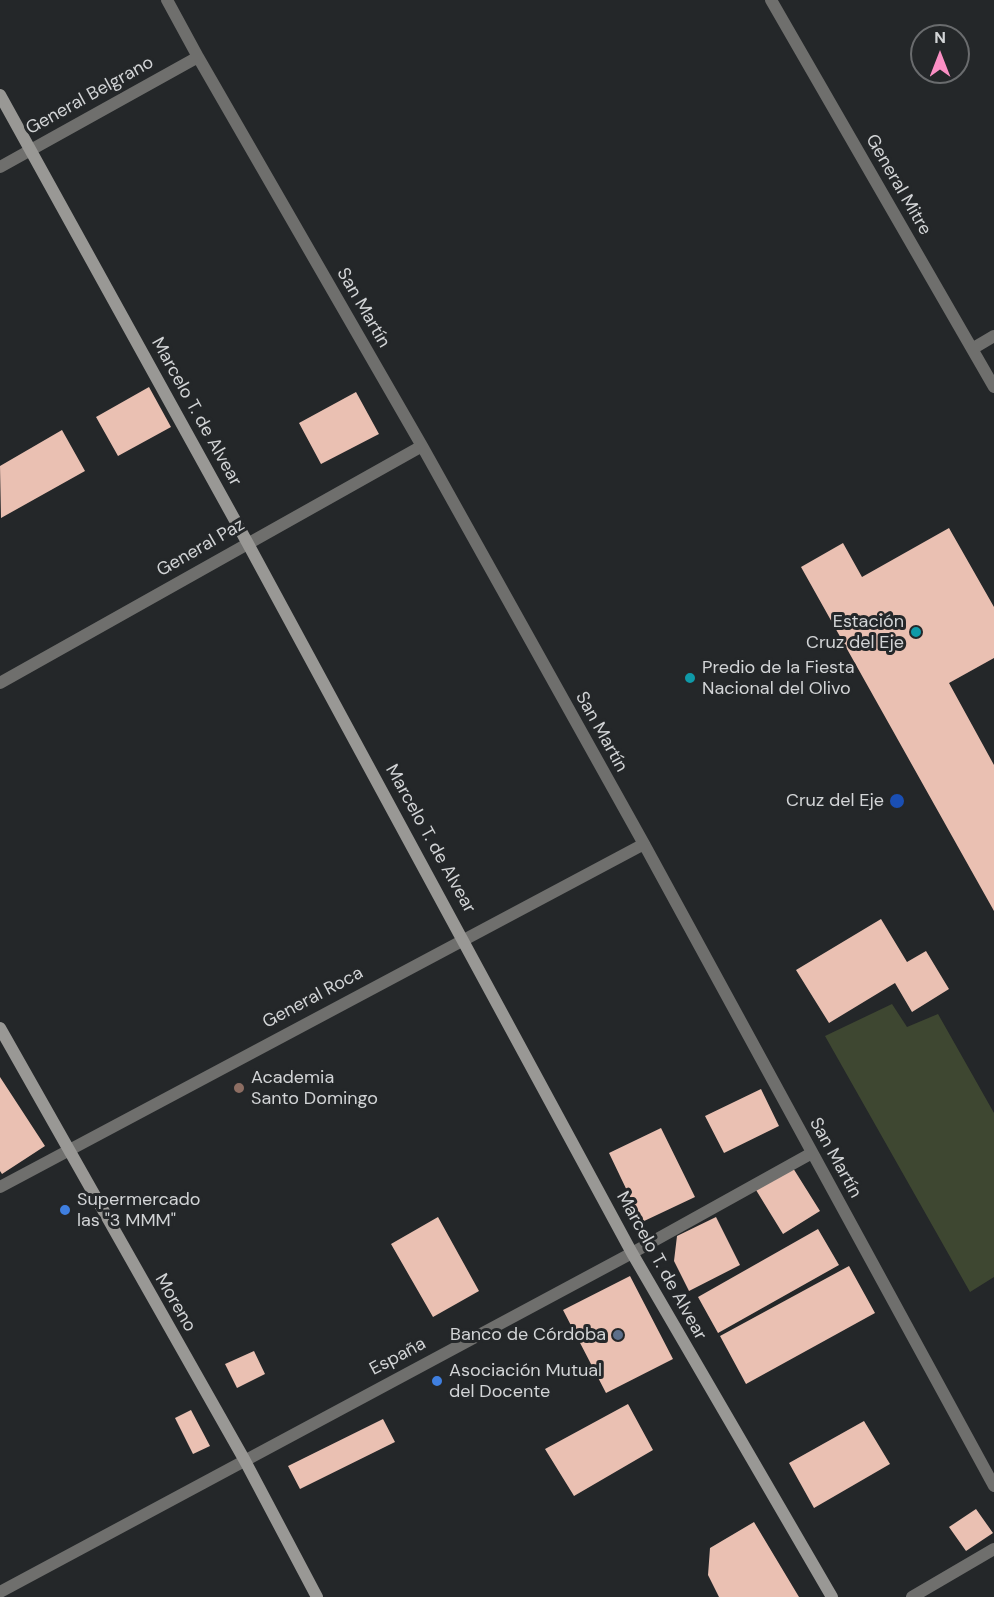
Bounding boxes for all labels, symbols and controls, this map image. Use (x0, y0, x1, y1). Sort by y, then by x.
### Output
north arrow (910, 24, 970, 84)
text: N (934, 27, 946, 48)
street label: General Belgrano (23, 52, 157, 140)
street label: General Mitre (860, 131, 936, 239)
street label: San Martín (332, 264, 394, 352)
street label: Marcelo T. de Alvear (146, 334, 246, 490)
street label: General Paz (153, 514, 249, 582)
place label: Estación Cruz del Eje (806, 611, 904, 654)
marker: Estación Cruz del Eje (909, 625, 923, 639)
place label: Predio de la Fiesta Nacional del Olivo (702, 657, 855, 700)
marker: Predio de la Fiesta Nacional del Olivo (683, 671, 697, 685)
street label: San Martín (570, 688, 632, 776)
street label: Marcelo T. de Alvear (380, 761, 480, 917)
place label: Cruz del Eje (786, 790, 884, 812)
marker: Cruz del Eje (888, 792, 906, 810)
street label: General Roca (259, 963, 367, 1033)
place label: Academia Santo Domingo (251, 1067, 378, 1110)
marker: Academia Santo Domingo (232, 1081, 246, 1095)
street label: San Martín (804, 1114, 866, 1202)
street label: Marcelo T. de Alvear (611, 1188, 711, 1344)
place label: Supermercado las "3 MMM" (77, 1189, 201, 1232)
marker: Supermercado las "3 MMM" (58, 1203, 72, 1217)
street label: Moreno (150, 1270, 200, 1336)
place label: Banco de Córdoba (450, 1324, 606, 1346)
marker: Banco de Córdoba (611, 1328, 625, 1342)
street label: España (366, 1333, 430, 1381)
place label: Asociación Mutual del Docente (449, 1360, 602, 1402)
marker: Asociación Mutual del Docente (430, 1374, 444, 1388)

